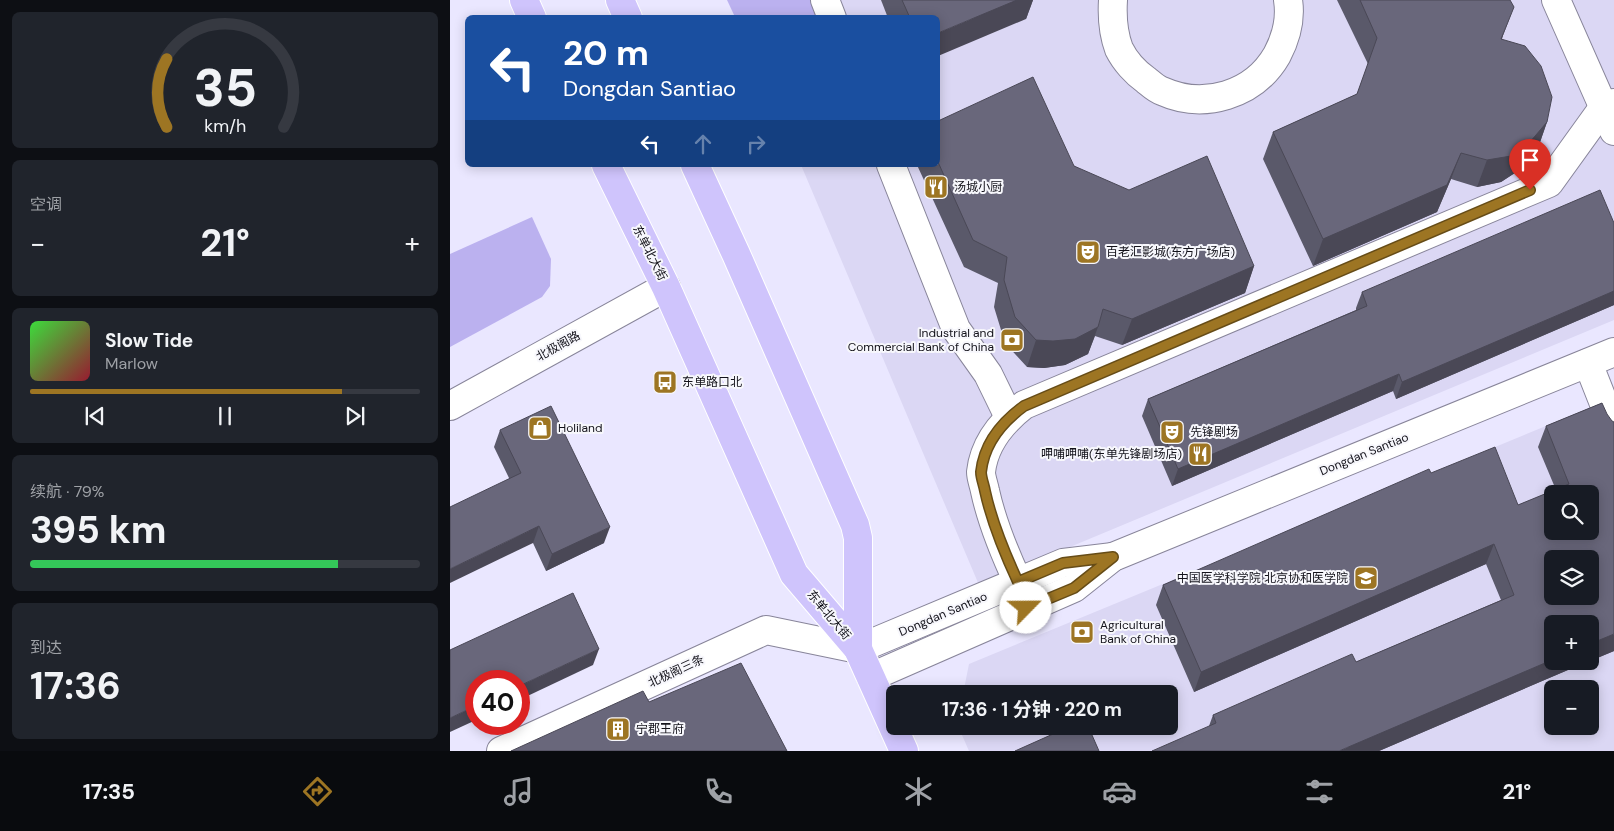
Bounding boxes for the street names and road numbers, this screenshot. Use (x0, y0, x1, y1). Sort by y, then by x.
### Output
street label: 东单北大街 (629, 223, 671, 283)
street label: 北极阁路 (533, 327, 583, 365)
street label: Dongdan Santiao (1317, 429, 1411, 479)
street label: 东单北大街 (804, 587, 854, 643)
street label: Dongdan Santiao (896, 588, 990, 640)
street label: 北极阁三条 (645, 651, 707, 691)

